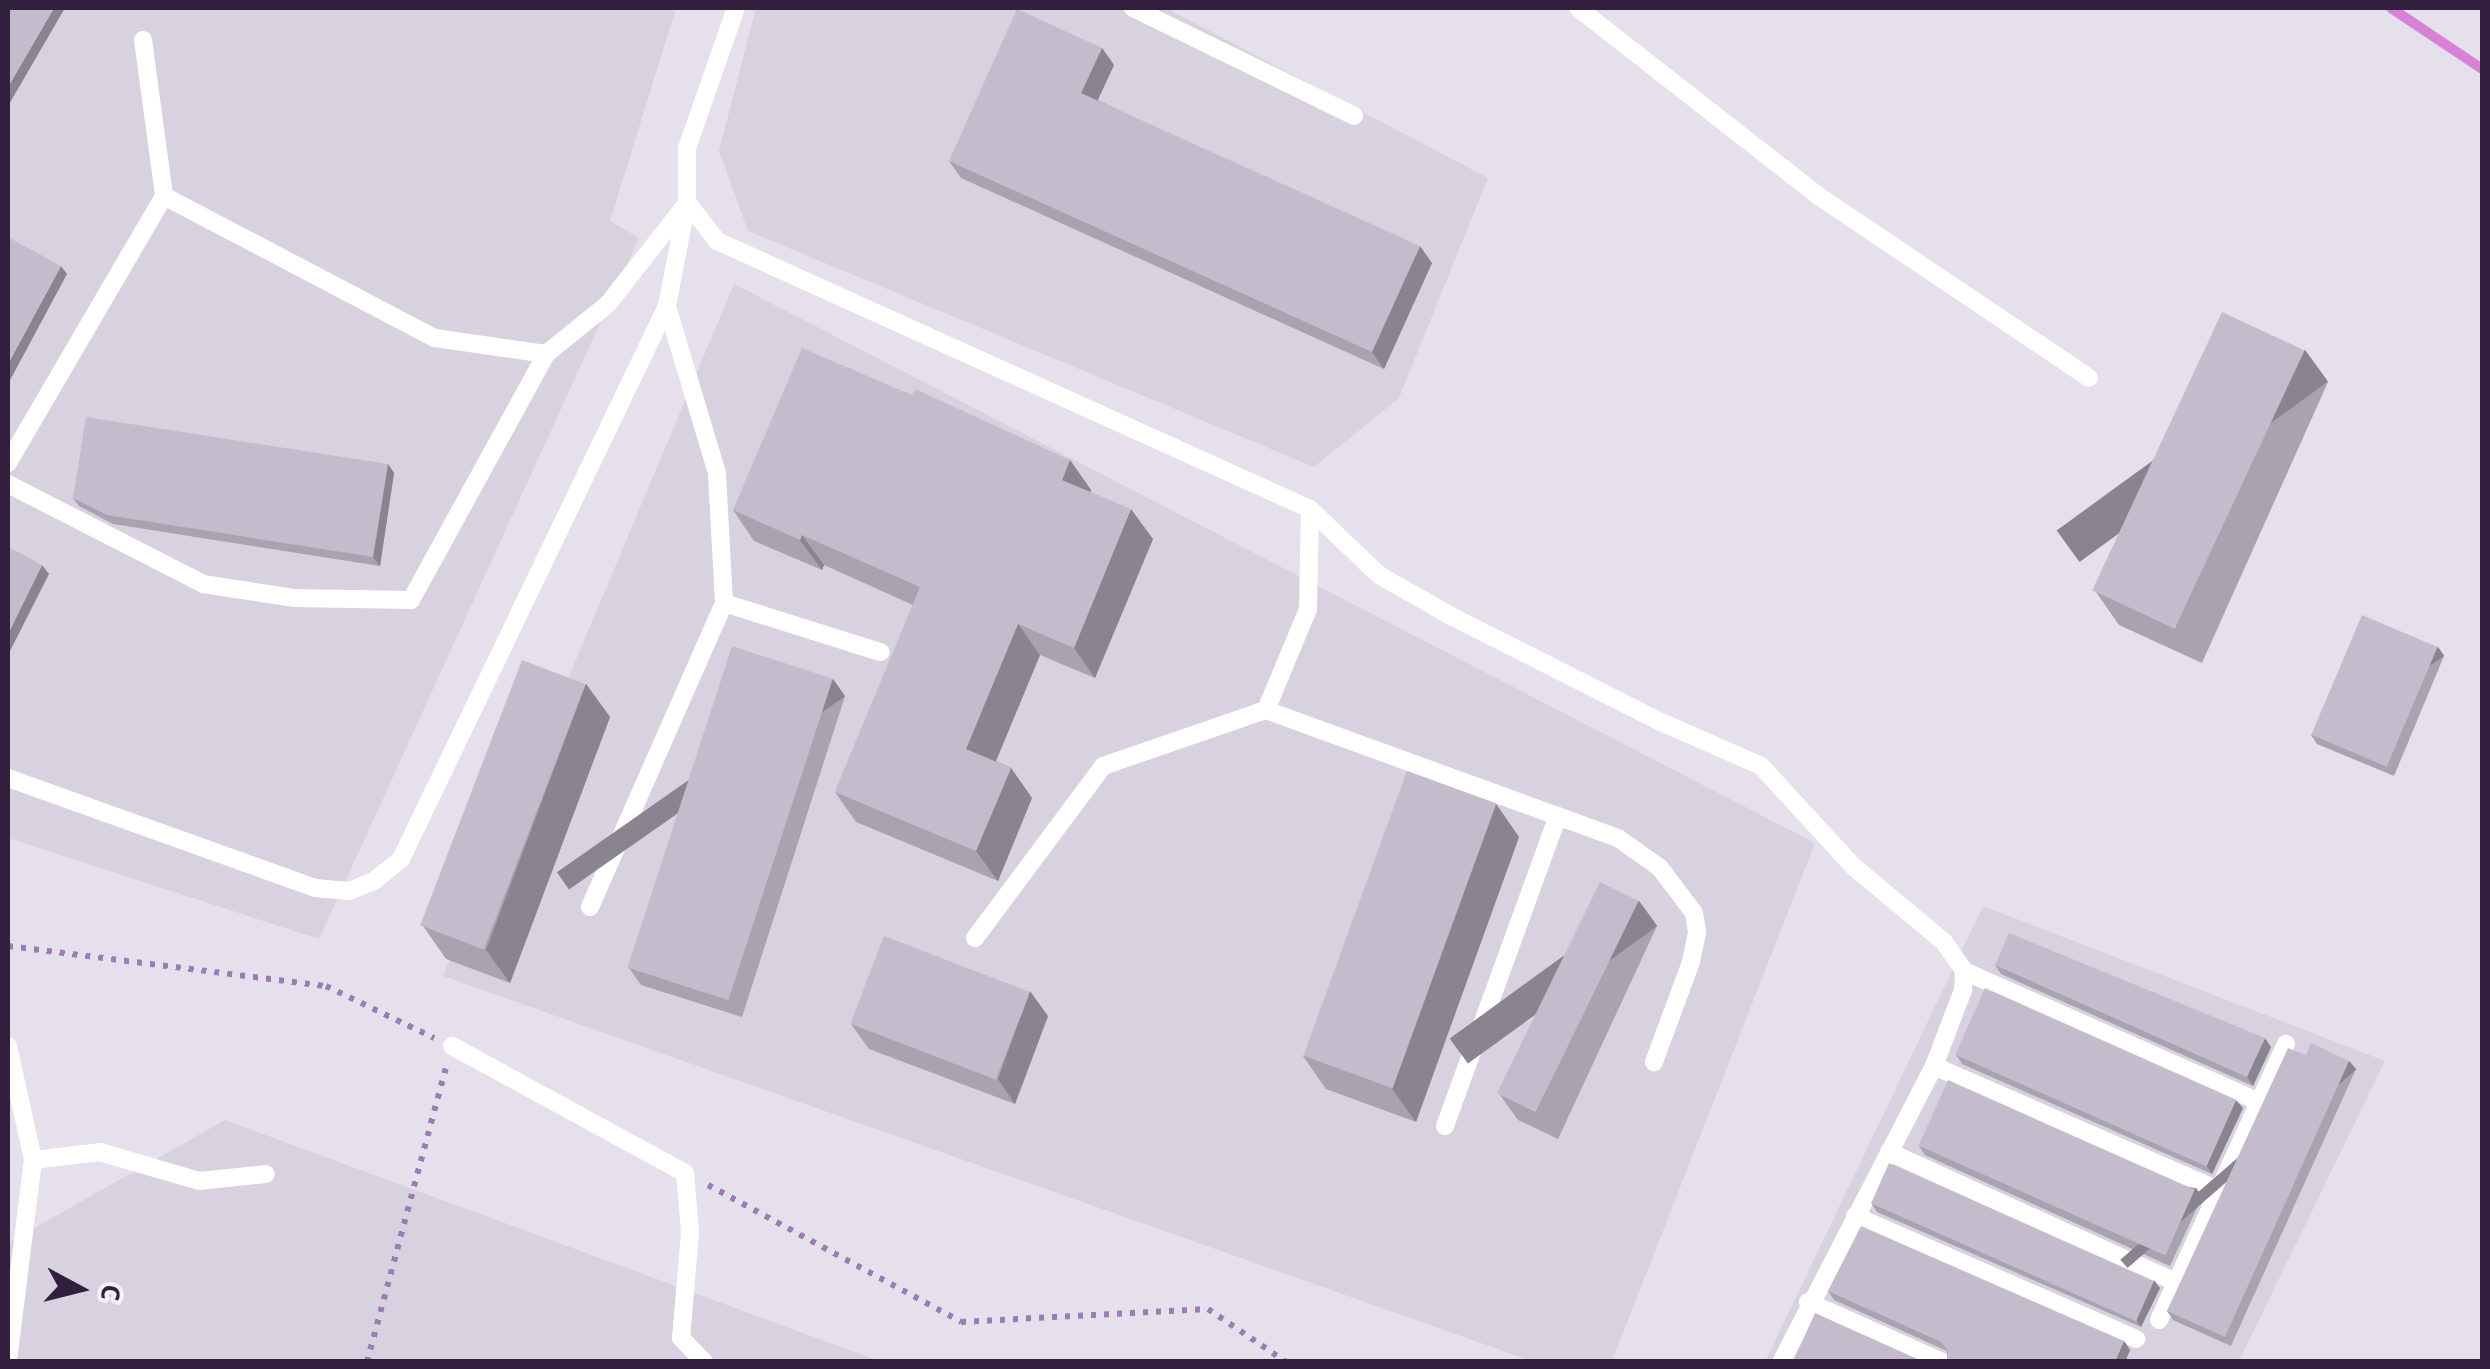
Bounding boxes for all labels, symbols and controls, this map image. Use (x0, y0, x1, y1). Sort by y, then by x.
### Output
north arrow (30, 1239, 130, 1339)
text: С (95, 1283, 125, 1302)

